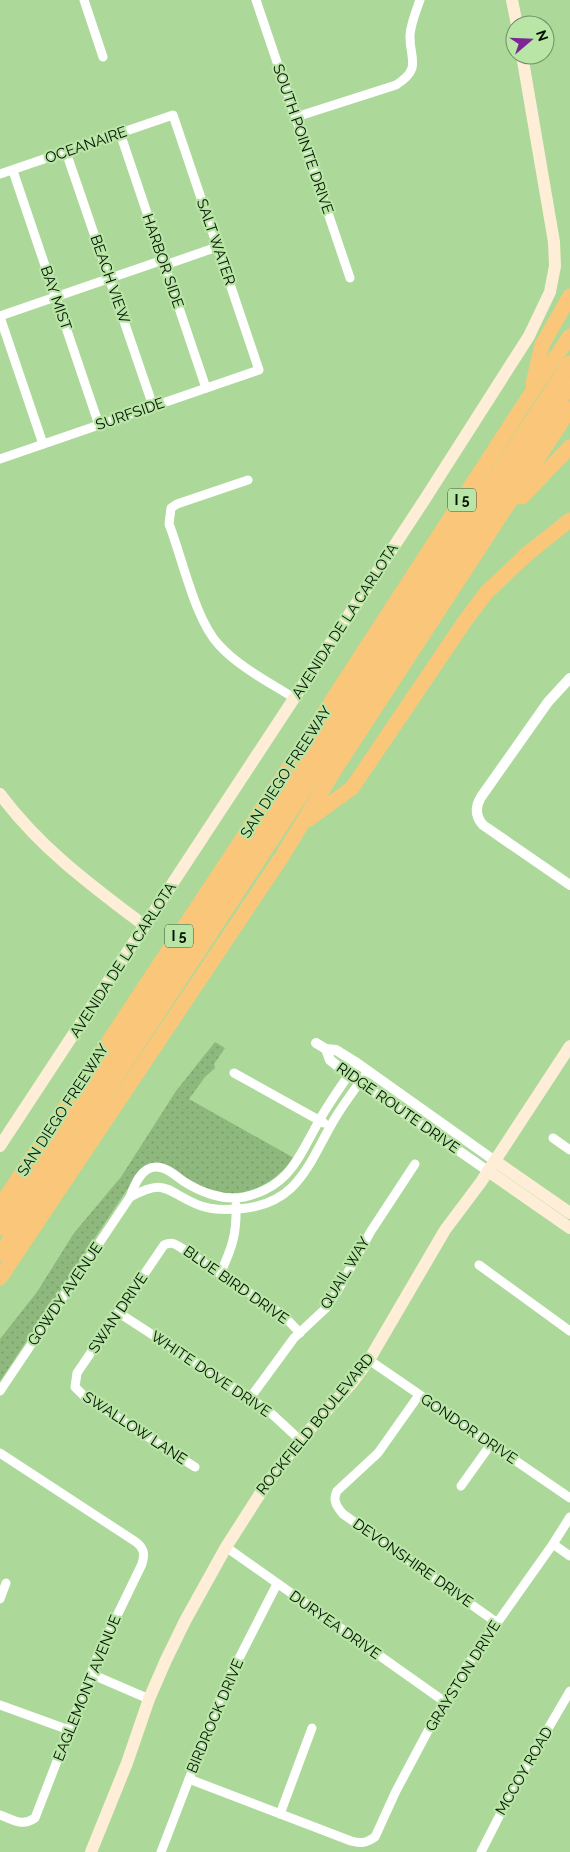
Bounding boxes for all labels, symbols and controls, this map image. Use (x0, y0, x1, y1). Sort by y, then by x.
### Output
north arrow (505, 15, 555, 65)
text: N (533, 28, 552, 43)
street label: SOUTH POINTE DRIVE (269, 62, 337, 216)
street label: OCEANAIRE (43, 123, 129, 167)
street label: SALT WATER (193, 196, 239, 288)
street label: HARBOR SIDE (138, 211, 188, 311)
street label: BEACH VIEW (86, 232, 134, 326)
street label: BAY MIST (37, 263, 75, 333)
street label: SURFSIDE (93, 394, 167, 434)
road number: I 5 (448, 488, 476, 512)
street label: AVENIDA DE LA CARLOTA (288, 540, 402, 702)
street label: SAN DIEGO FREEWAY (236, 702, 336, 842)
street label: AVENIDA DE LA CARLOTA (66, 879, 180, 1041)
road number: I 5 (165, 924, 193, 948)
street label: SAN DIEGO FREEWAY (13, 1040, 113, 1180)
street label: RIDGE ROUTE DRIVE (333, 1059, 463, 1157)
street label: QUAIL WAY (316, 1233, 374, 1312)
street label: GOWDY AVENUE (24, 1239, 106, 1349)
street label: BLUE BIRD DRIVE (180, 1242, 292, 1328)
street label: SWAN DRIVE (85, 1270, 151, 1356)
street label: WHITE DOVE DRIVE (148, 1327, 274, 1421)
street label: ROCKFIELD BOULEVARD (252, 1350, 378, 1498)
street label: SWALLOW LANE (80, 1388, 190, 1468)
street label: GONDOR DRIVE (417, 1390, 521, 1468)
street label: DEVONSHIRE DRIVE (349, 1515, 477, 1611)
street label: DURYEA DRIVE (286, 1587, 384, 1663)
street label: EAGLEMONT AVENUE (49, 1612, 125, 1764)
street label: GRAYSTON DRIVE (422, 1617, 504, 1735)
street label: BIRDROCK DRIVE (183, 1656, 247, 1776)
street label: MCCOY ROAD (492, 1724, 557, 1818)

